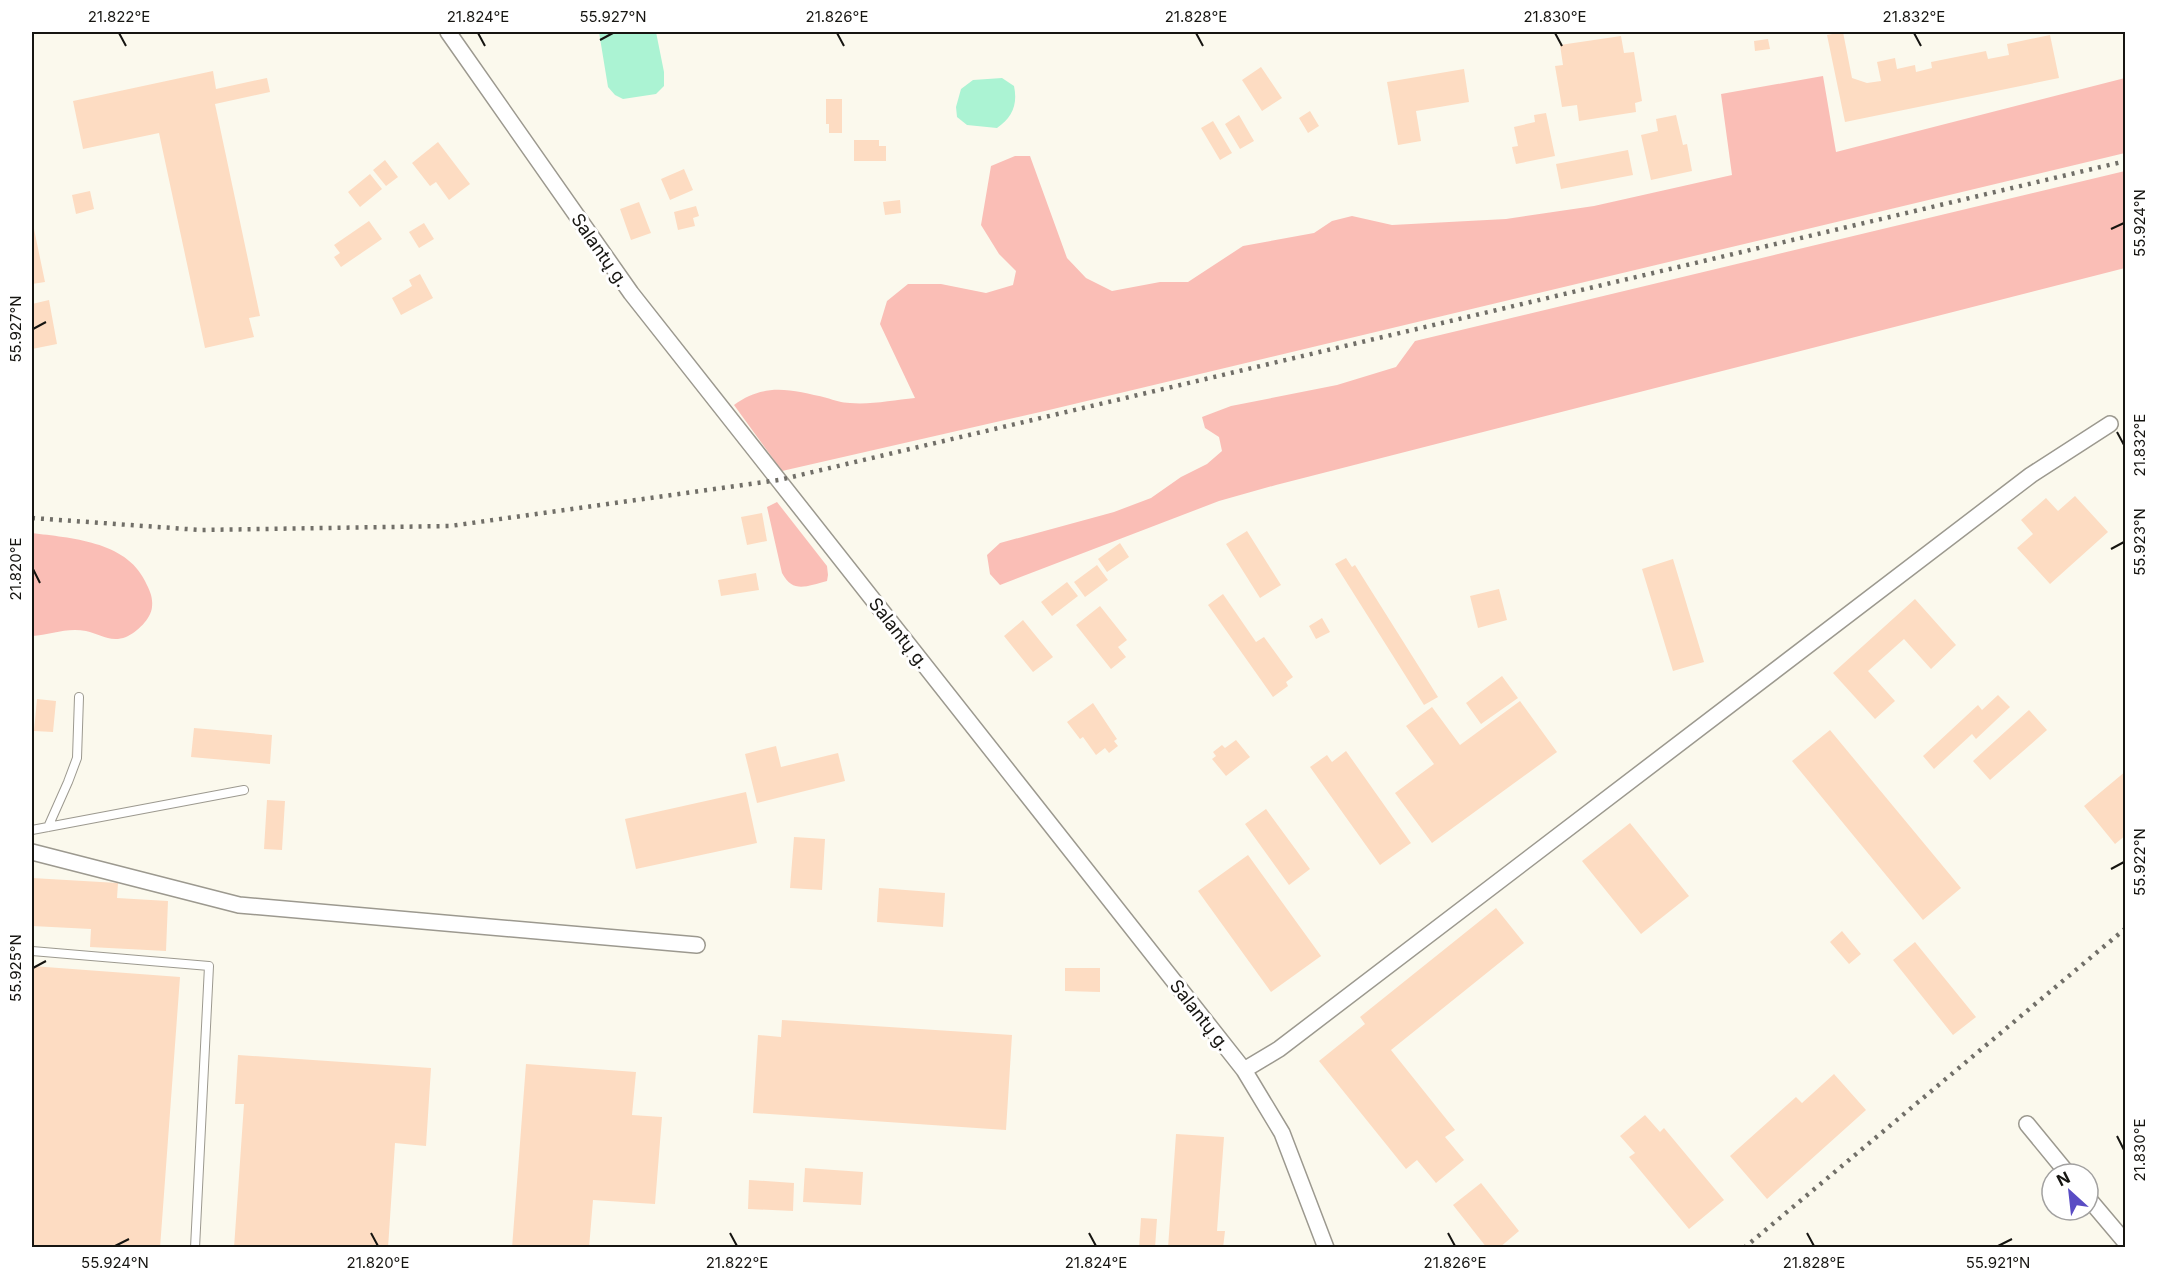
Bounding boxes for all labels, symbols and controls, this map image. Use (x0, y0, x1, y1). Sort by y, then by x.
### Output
text: 21.822°E (88, 7, 150, 26)
text: 21.824°E (447, 7, 509, 26)
text: 55.927°N (579, 7, 647, 26)
text: 21.826°E (806, 7, 868, 26)
text: 21.828°E (1165, 7, 1227, 26)
text: 21.830°E (1523, 7, 1587, 26)
text: 21.832°E (1883, 7, 1945, 26)
text: 55.924°N (2130, 189, 2149, 257)
street label: Salantų g. (567, 209, 633, 291)
text: 55.927°N (6, 295, 25, 363)
text: 21.832°E (2130, 414, 2149, 476)
text: 55.923°N (2130, 508, 2149, 576)
text: 21.820°E (6, 538, 25, 600)
street label: Salantų g. (865, 593, 933, 673)
text: 55.922°N (2130, 828, 2149, 896)
text: 55.925°N (6, 934, 25, 1002)
street label: Salantų g. (1166, 975, 1234, 1055)
text: 21.830°E (2130, 1118, 2149, 1182)
north arrow (2040, 1162, 2100, 1222)
text: N (2053, 1167, 2073, 1190)
text: 55.924°N (81, 1253, 149, 1272)
text: 21.820°E (347, 1253, 409, 1272)
text: 21.822°E (706, 1253, 768, 1272)
text: 21.824°E (1065, 1253, 1127, 1272)
text: 21.826°E (1424, 1253, 1486, 1272)
text: 21.828°E (1783, 1253, 1845, 1272)
text: 55.921°N (1966, 1253, 2030, 1272)

